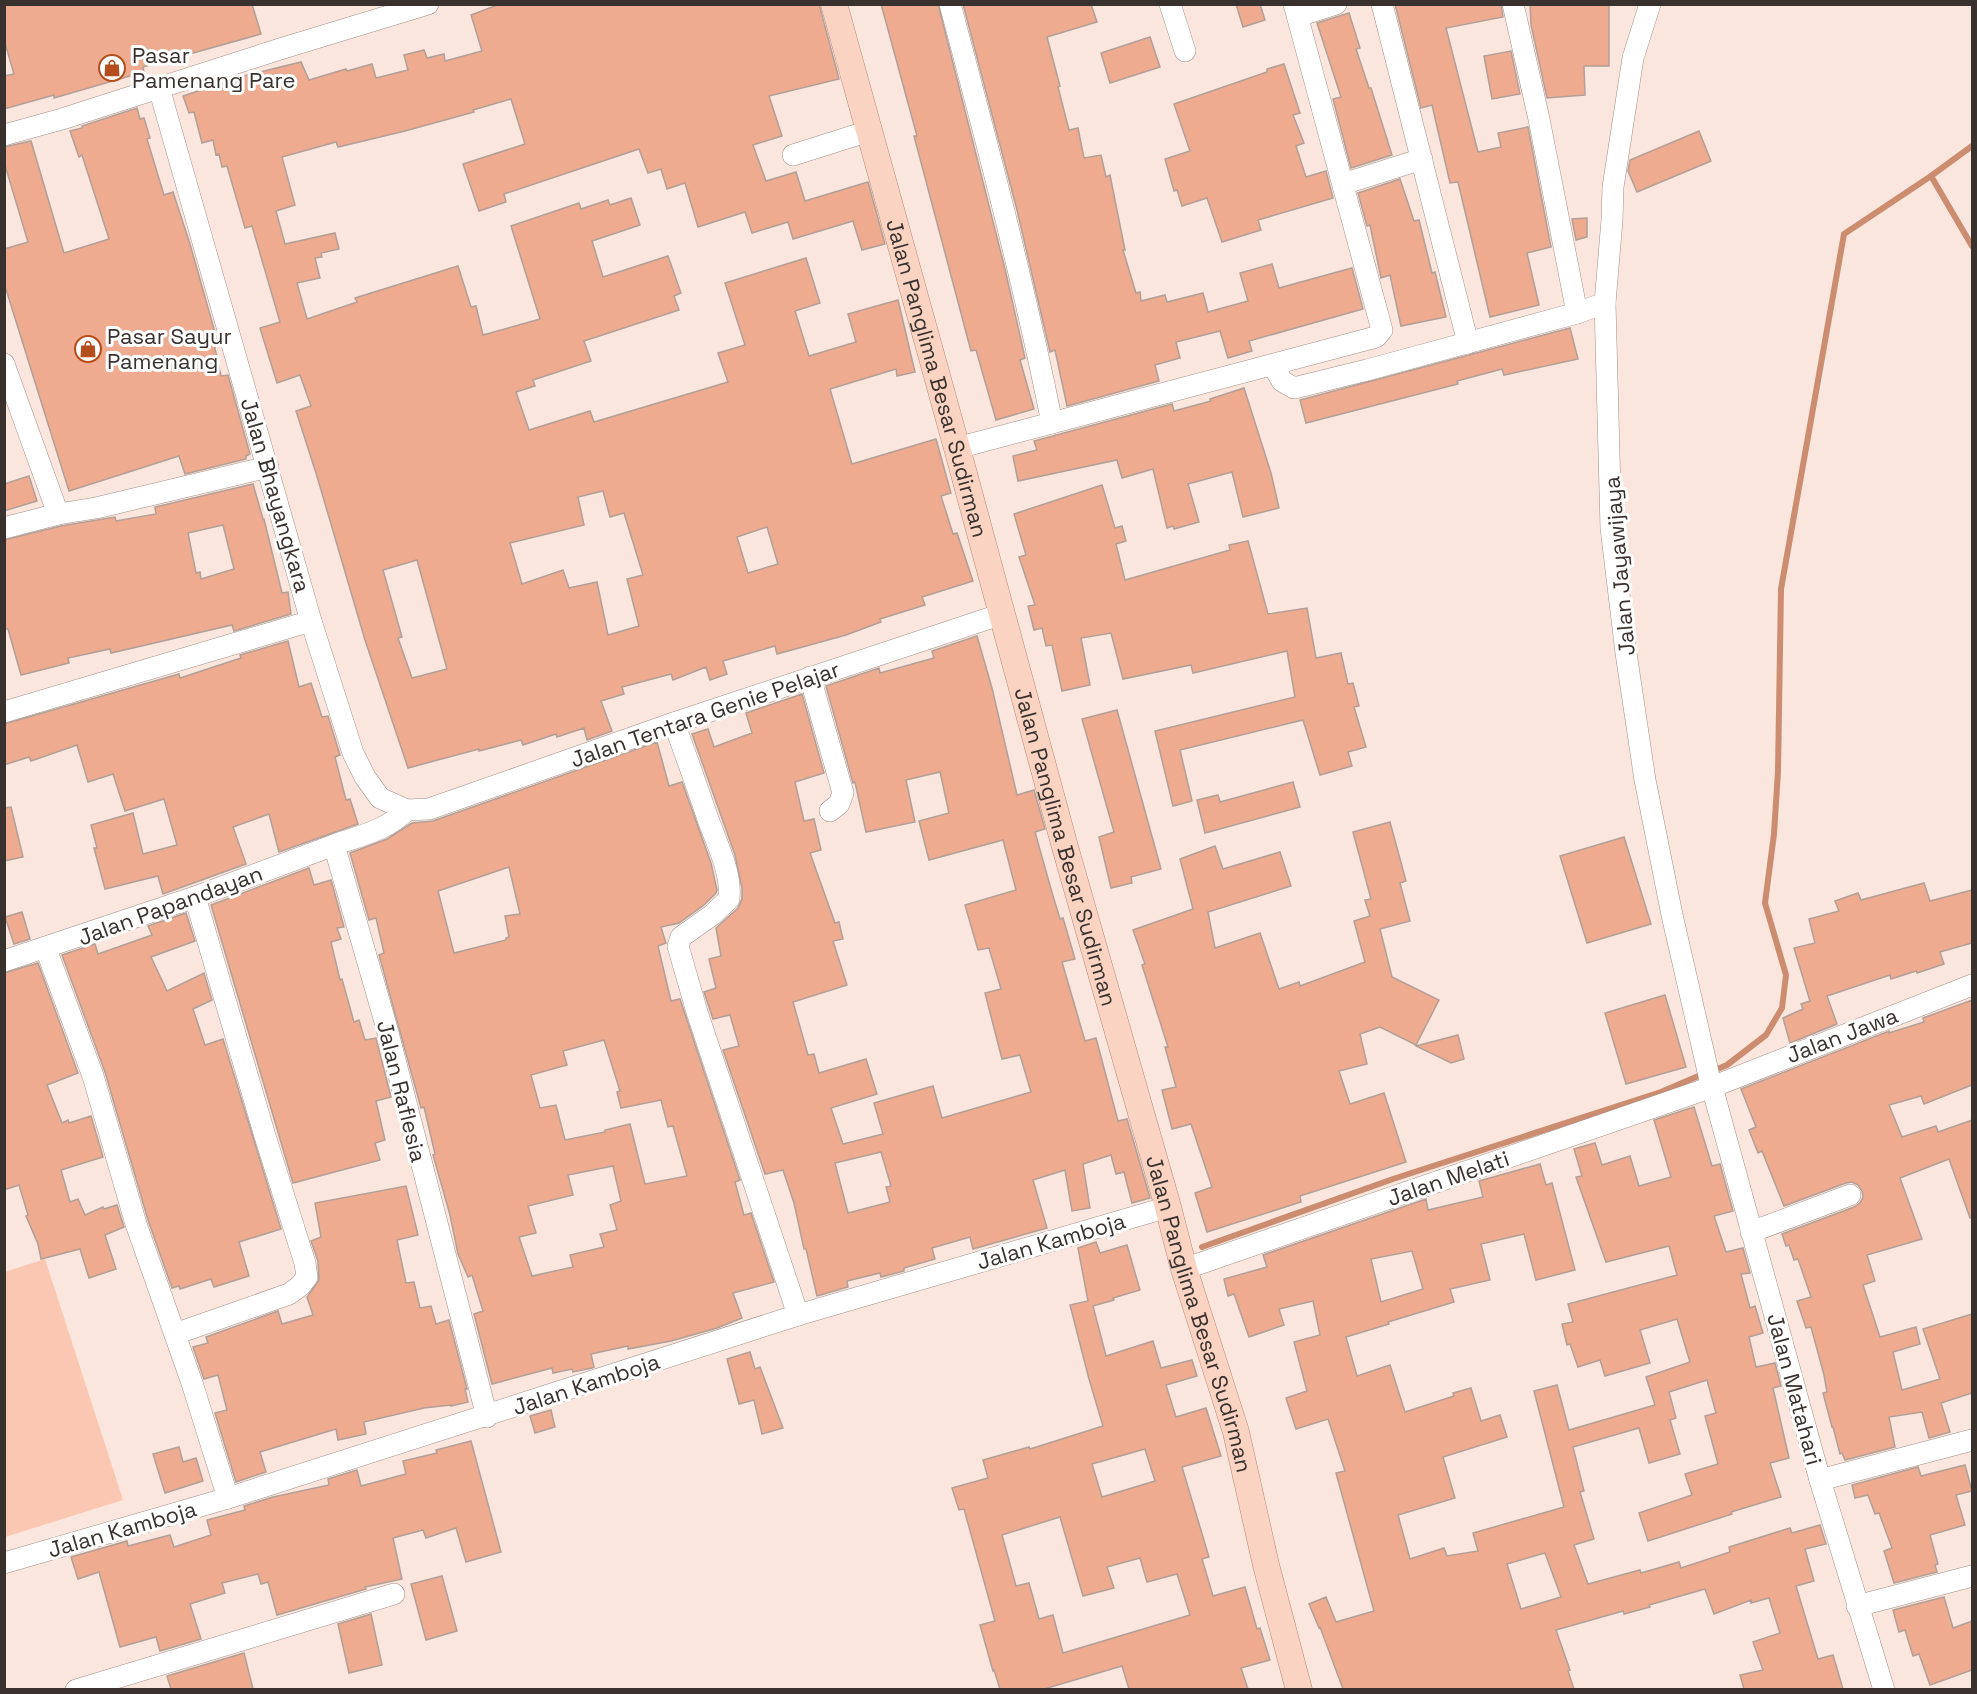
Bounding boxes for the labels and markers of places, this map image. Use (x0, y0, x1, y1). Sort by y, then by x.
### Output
place label: Pasar Pamenang Pare (132, 41, 296, 94)
shop icon: Pasar Pamenang Pare (97, 53, 127, 83)
place label: Pasar Sayur Pamenang (107, 322, 232, 375)
shop icon: Pasar Sayur Pamenang (73, 334, 103, 364)

